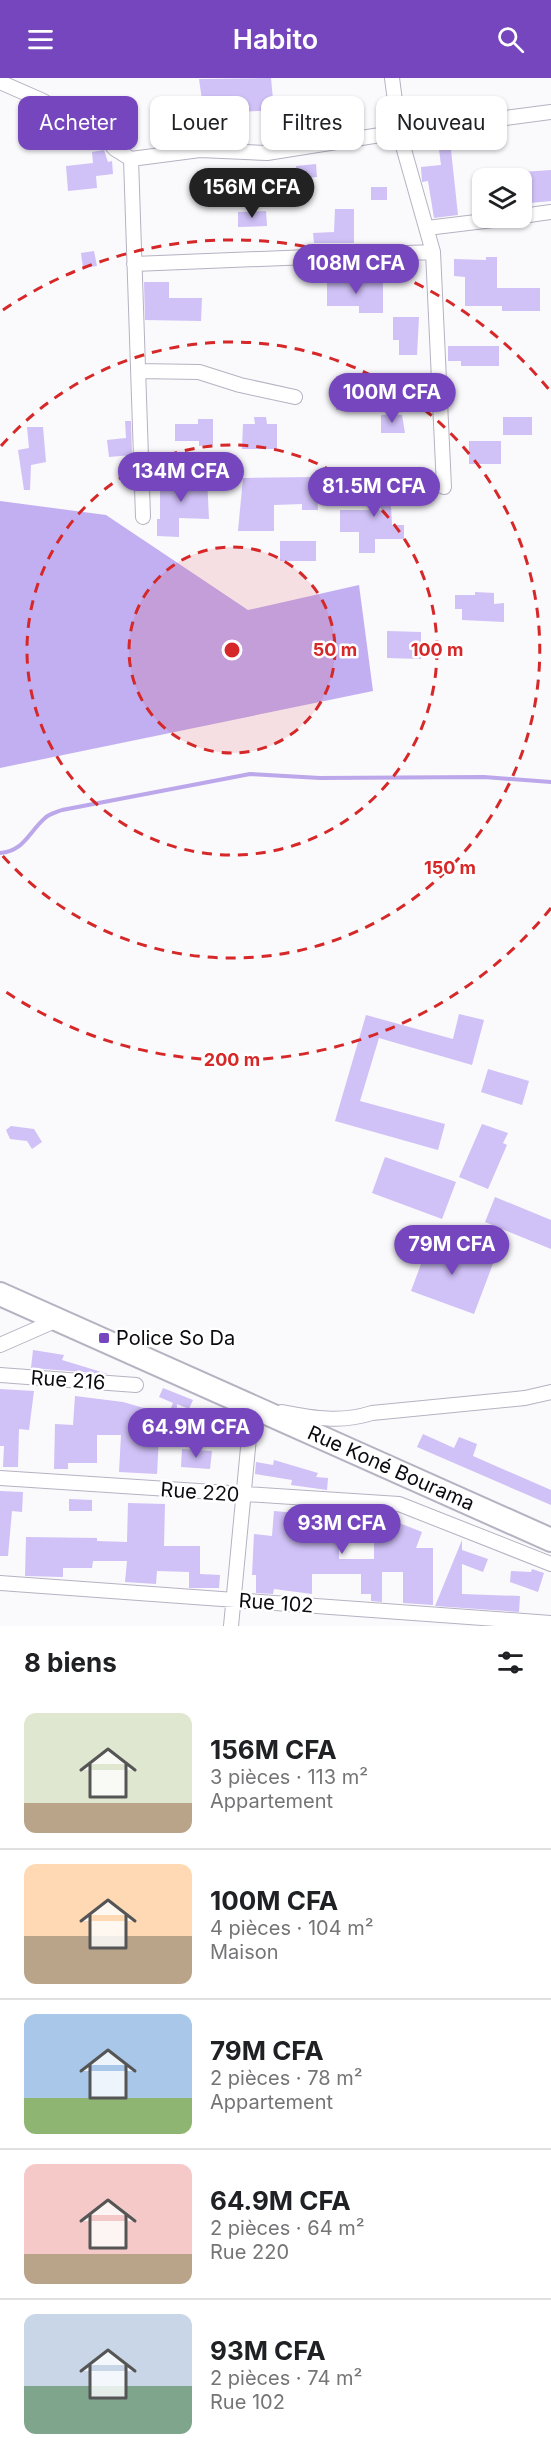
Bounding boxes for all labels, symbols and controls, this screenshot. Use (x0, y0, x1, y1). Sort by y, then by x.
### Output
icon: menu (24, 23, 57, 56)
text: Habito (233, 23, 318, 56)
icon: search (494, 23, 527, 56)
chip: Acheter (18, 96, 138, 150)
chip: Louer (150, 96, 249, 150)
chip: Filtres (261, 96, 364, 150)
chip: Nouveau (376, 96, 507, 150)
pin: 156M CFA (190, 168, 314, 219)
map controls (472, 168, 532, 228)
button: layers (472, 168, 532, 228)
text: 156M CFA (203, 175, 301, 199)
pin: 108M CFA (294, 244, 418, 295)
text: 108M CFA (307, 251, 405, 275)
pin: 100M CFA (330, 373, 454, 424)
text: 100M CFA (343, 380, 441, 404)
pin: 134M CFA (119, 452, 243, 503)
text: 134M CFA (132, 459, 230, 483)
pin: 81.5M CFA (305, 467, 443, 518)
text: 81.5M CFA (322, 474, 426, 498)
text: 50 m (313, 639, 357, 660)
text: 100 m (411, 639, 463, 660)
centre of rings (222, 640, 242, 660)
text: 150 m (424, 857, 476, 878)
text: 200 m (204, 1049, 260, 1070)
pin: 79M CFA (397, 1225, 507, 1276)
text: 79M CFA (408, 1232, 496, 1256)
place label: Police So Da (116, 1326, 235, 1350)
marker: Police So Da (97, 1331, 111, 1345)
street label: Rue 216 (30, 1365, 106, 1395)
pin: 64.9M CFA (127, 1408, 265, 1459)
text: 64.9M CFA (142, 1415, 250, 1439)
street label: Rue Koné Bourama (304, 1420, 478, 1516)
street label: Rue 220 (160, 1477, 240, 1507)
pin: 93M CFA (287, 1504, 397, 1555)
text: 93M CFA (298, 1511, 386, 1535)
street label: Rue 102 (238, 1588, 314, 1618)
icon: filters (494, 1646, 527, 1679)
text: 8 biens (24, 1647, 117, 1678)
text: 156M CFA (210, 1734, 337, 1765)
icon: home (72, 1737, 144, 1809)
text: 3 pièces · 113 m² (210, 1765, 368, 1789)
text: Appartement (210, 1789, 333, 1813)
text: 100M CFA (210, 1885, 338, 1916)
icon: home (72, 1888, 144, 1960)
text: 4 pièces · 104 m² (210, 1916, 374, 1940)
text: Maison (210, 1940, 279, 1964)
text: 79M CFA (210, 2035, 324, 2066)
icon: home (72, 2038, 144, 2110)
text: 2 pièces · 78 m² (210, 2066, 363, 2090)
text: Appartement (210, 2090, 333, 2114)
text: 64.9M CFA (210, 2185, 351, 2216)
icon: home (72, 2188, 144, 2260)
text: 2 pièces · 64 m² (210, 2216, 365, 2240)
text: Rue 220 (210, 2240, 289, 2264)
text: 93M CFA (210, 2335, 326, 2366)
icon: home (72, 2338, 144, 2410)
text: 2 pièces · 74 m² (210, 2366, 362, 2390)
text: Rue 102 (210, 2390, 285, 2414)

